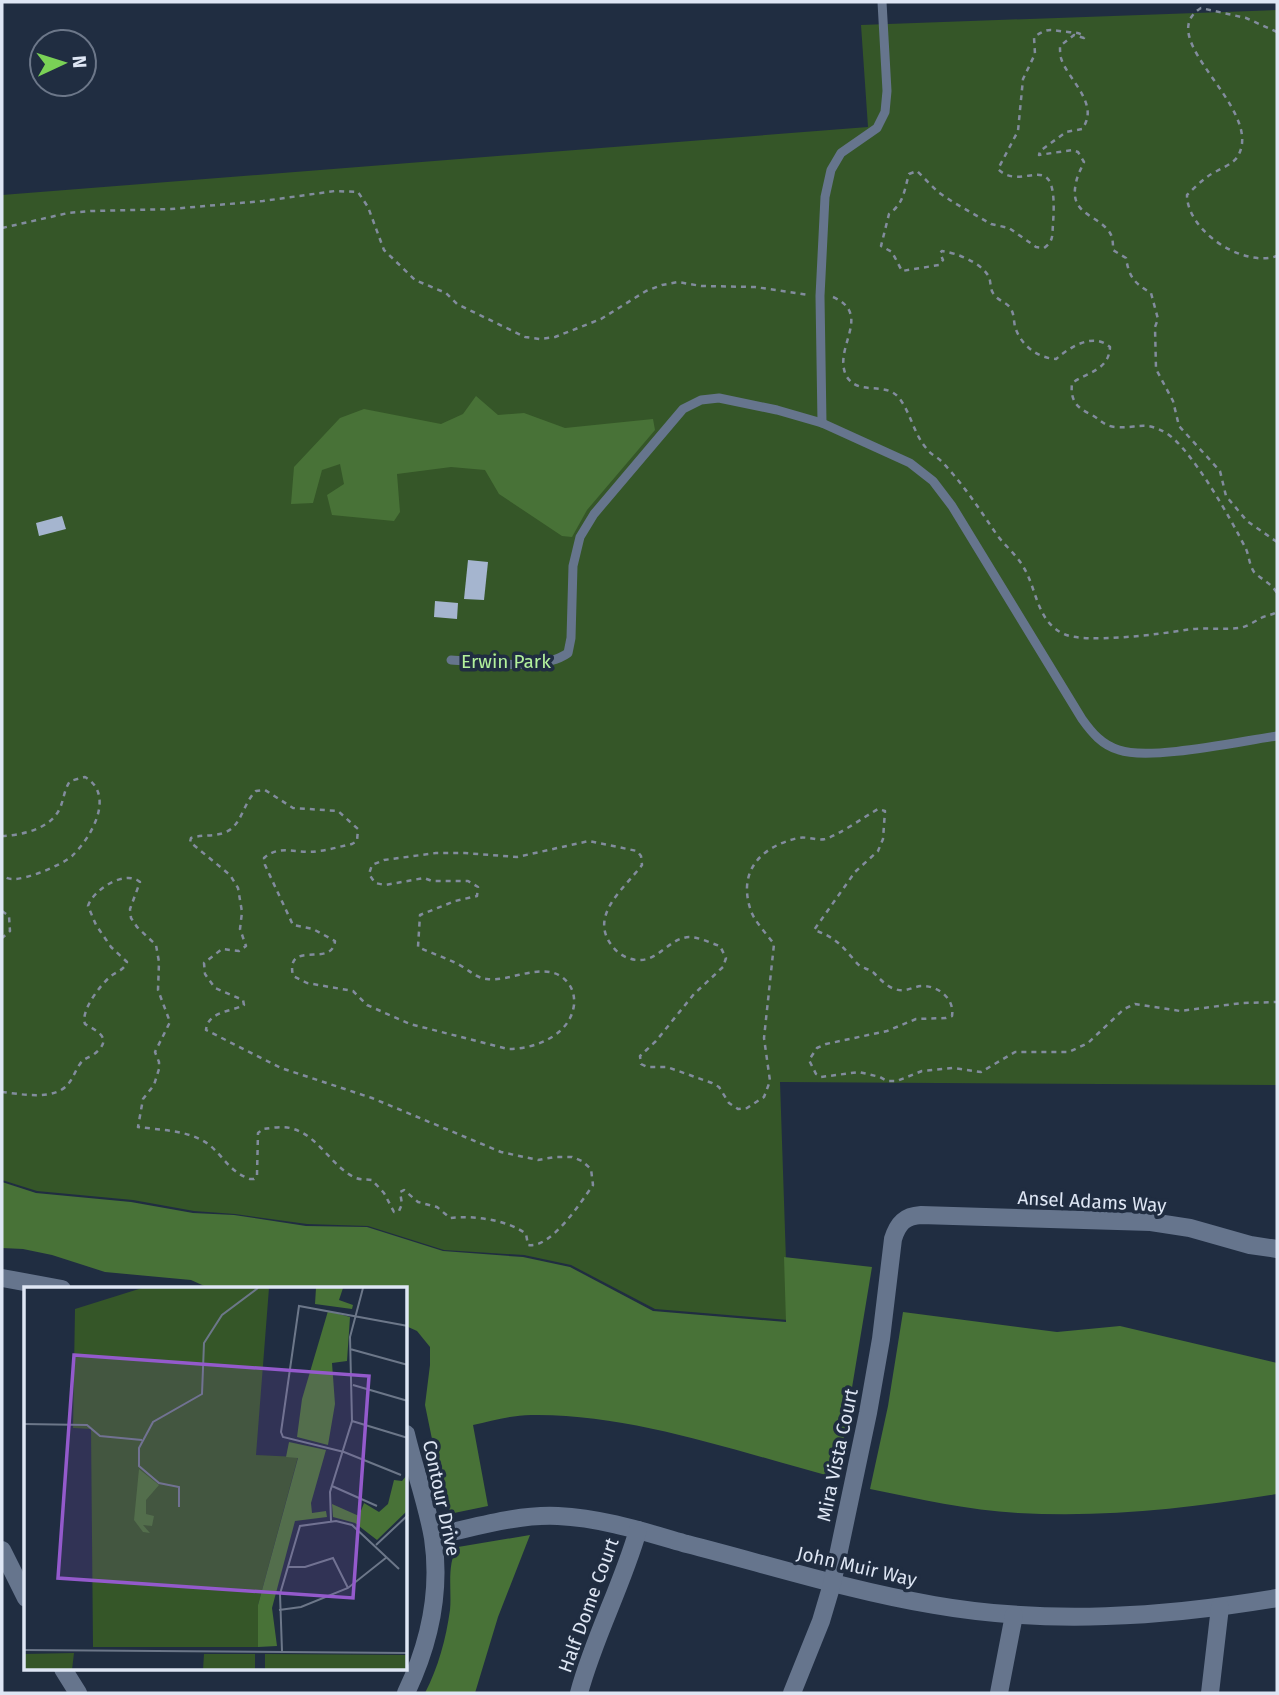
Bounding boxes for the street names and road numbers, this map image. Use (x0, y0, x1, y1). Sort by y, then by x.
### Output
street label: Ansel Adams Way (1017, 1186, 1168, 1217)
street label: Mira Vista Court (812, 1386, 863, 1524)
street label: Contour Drive (418, 1438, 465, 1558)
street label: Half Dome Court (553, 1535, 624, 1676)
street label: John Muir Way (795, 1542, 920, 1592)

